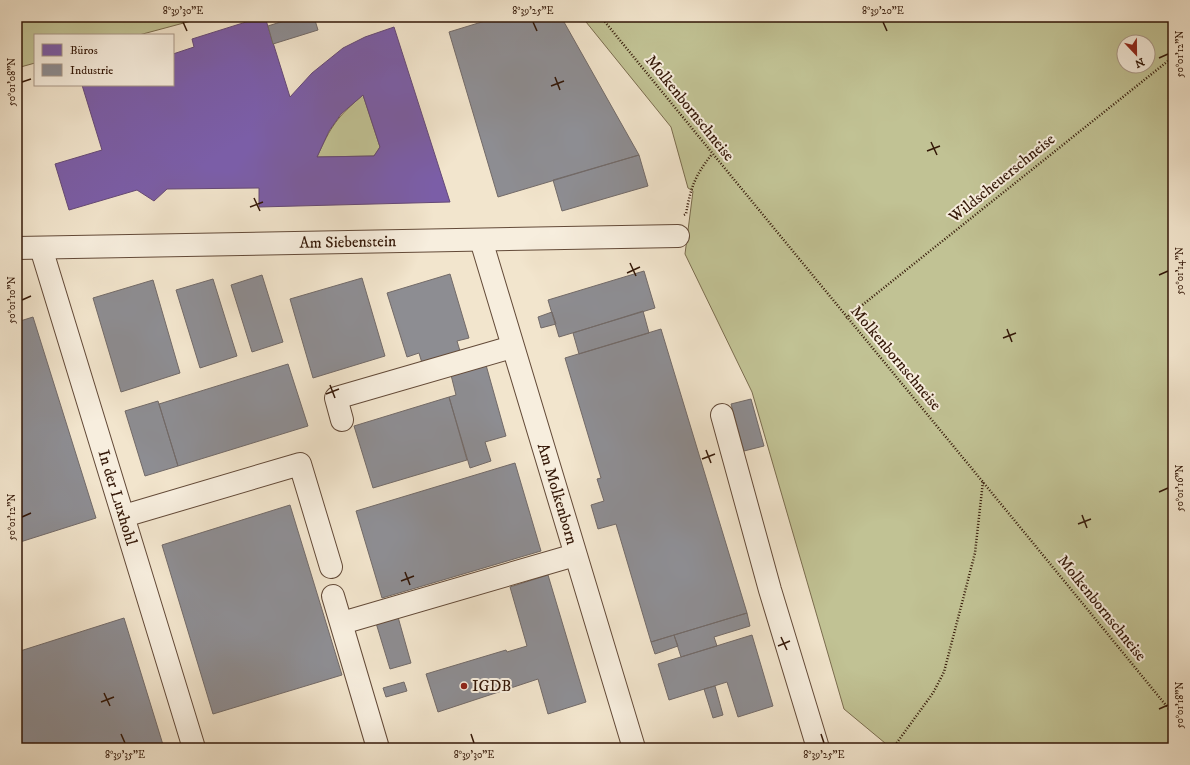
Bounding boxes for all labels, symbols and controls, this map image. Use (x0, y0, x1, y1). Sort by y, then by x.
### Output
text: 8°39'30"E (163, 5, 203, 17)
text: 8°39'25"E (512, 5, 554, 17)
text: 8°39'20"E (862, 5, 904, 17)
text: 50°01'12"N (1174, 31, 1186, 77)
legend (34, 34, 174, 86)
north arrow (1116, 34, 1156, 74)
text: Büros (70, 43, 98, 58)
street label: Molkenbornschneise (641, 51, 739, 165)
text: N (1133, 54, 1146, 71)
text: 50°01'08"N (6, 58, 18, 106)
text: Industrie (70, 63, 113, 78)
street label: Wildscheuerschneise (944, 129, 1059, 228)
street label: Am Siebenstein (299, 231, 397, 253)
text: 50°01'14"N (1174, 247, 1186, 295)
text: 50°01'10"N (6, 276, 18, 324)
street label: Molkenbornschneise (846, 301, 946, 415)
street label: Am Molkenborn (533, 441, 582, 547)
street label: In der Luxhohl (93, 447, 141, 548)
text: 50°01'16"N (1174, 464, 1186, 512)
text: 50°01'12"N (6, 494, 18, 540)
street label: Molkenbornschneise (1053, 551, 1151, 665)
place label: IGDB (472, 676, 511, 696)
marker: IGDB (459, 681, 469, 691)
text: 50°01'18"N (1174, 682, 1186, 728)
text: 8°39'35"E (105, 749, 145, 761)
text: 8°39'30"E (454, 749, 494, 761)
text: 8°39'25"E (803, 749, 845, 761)

